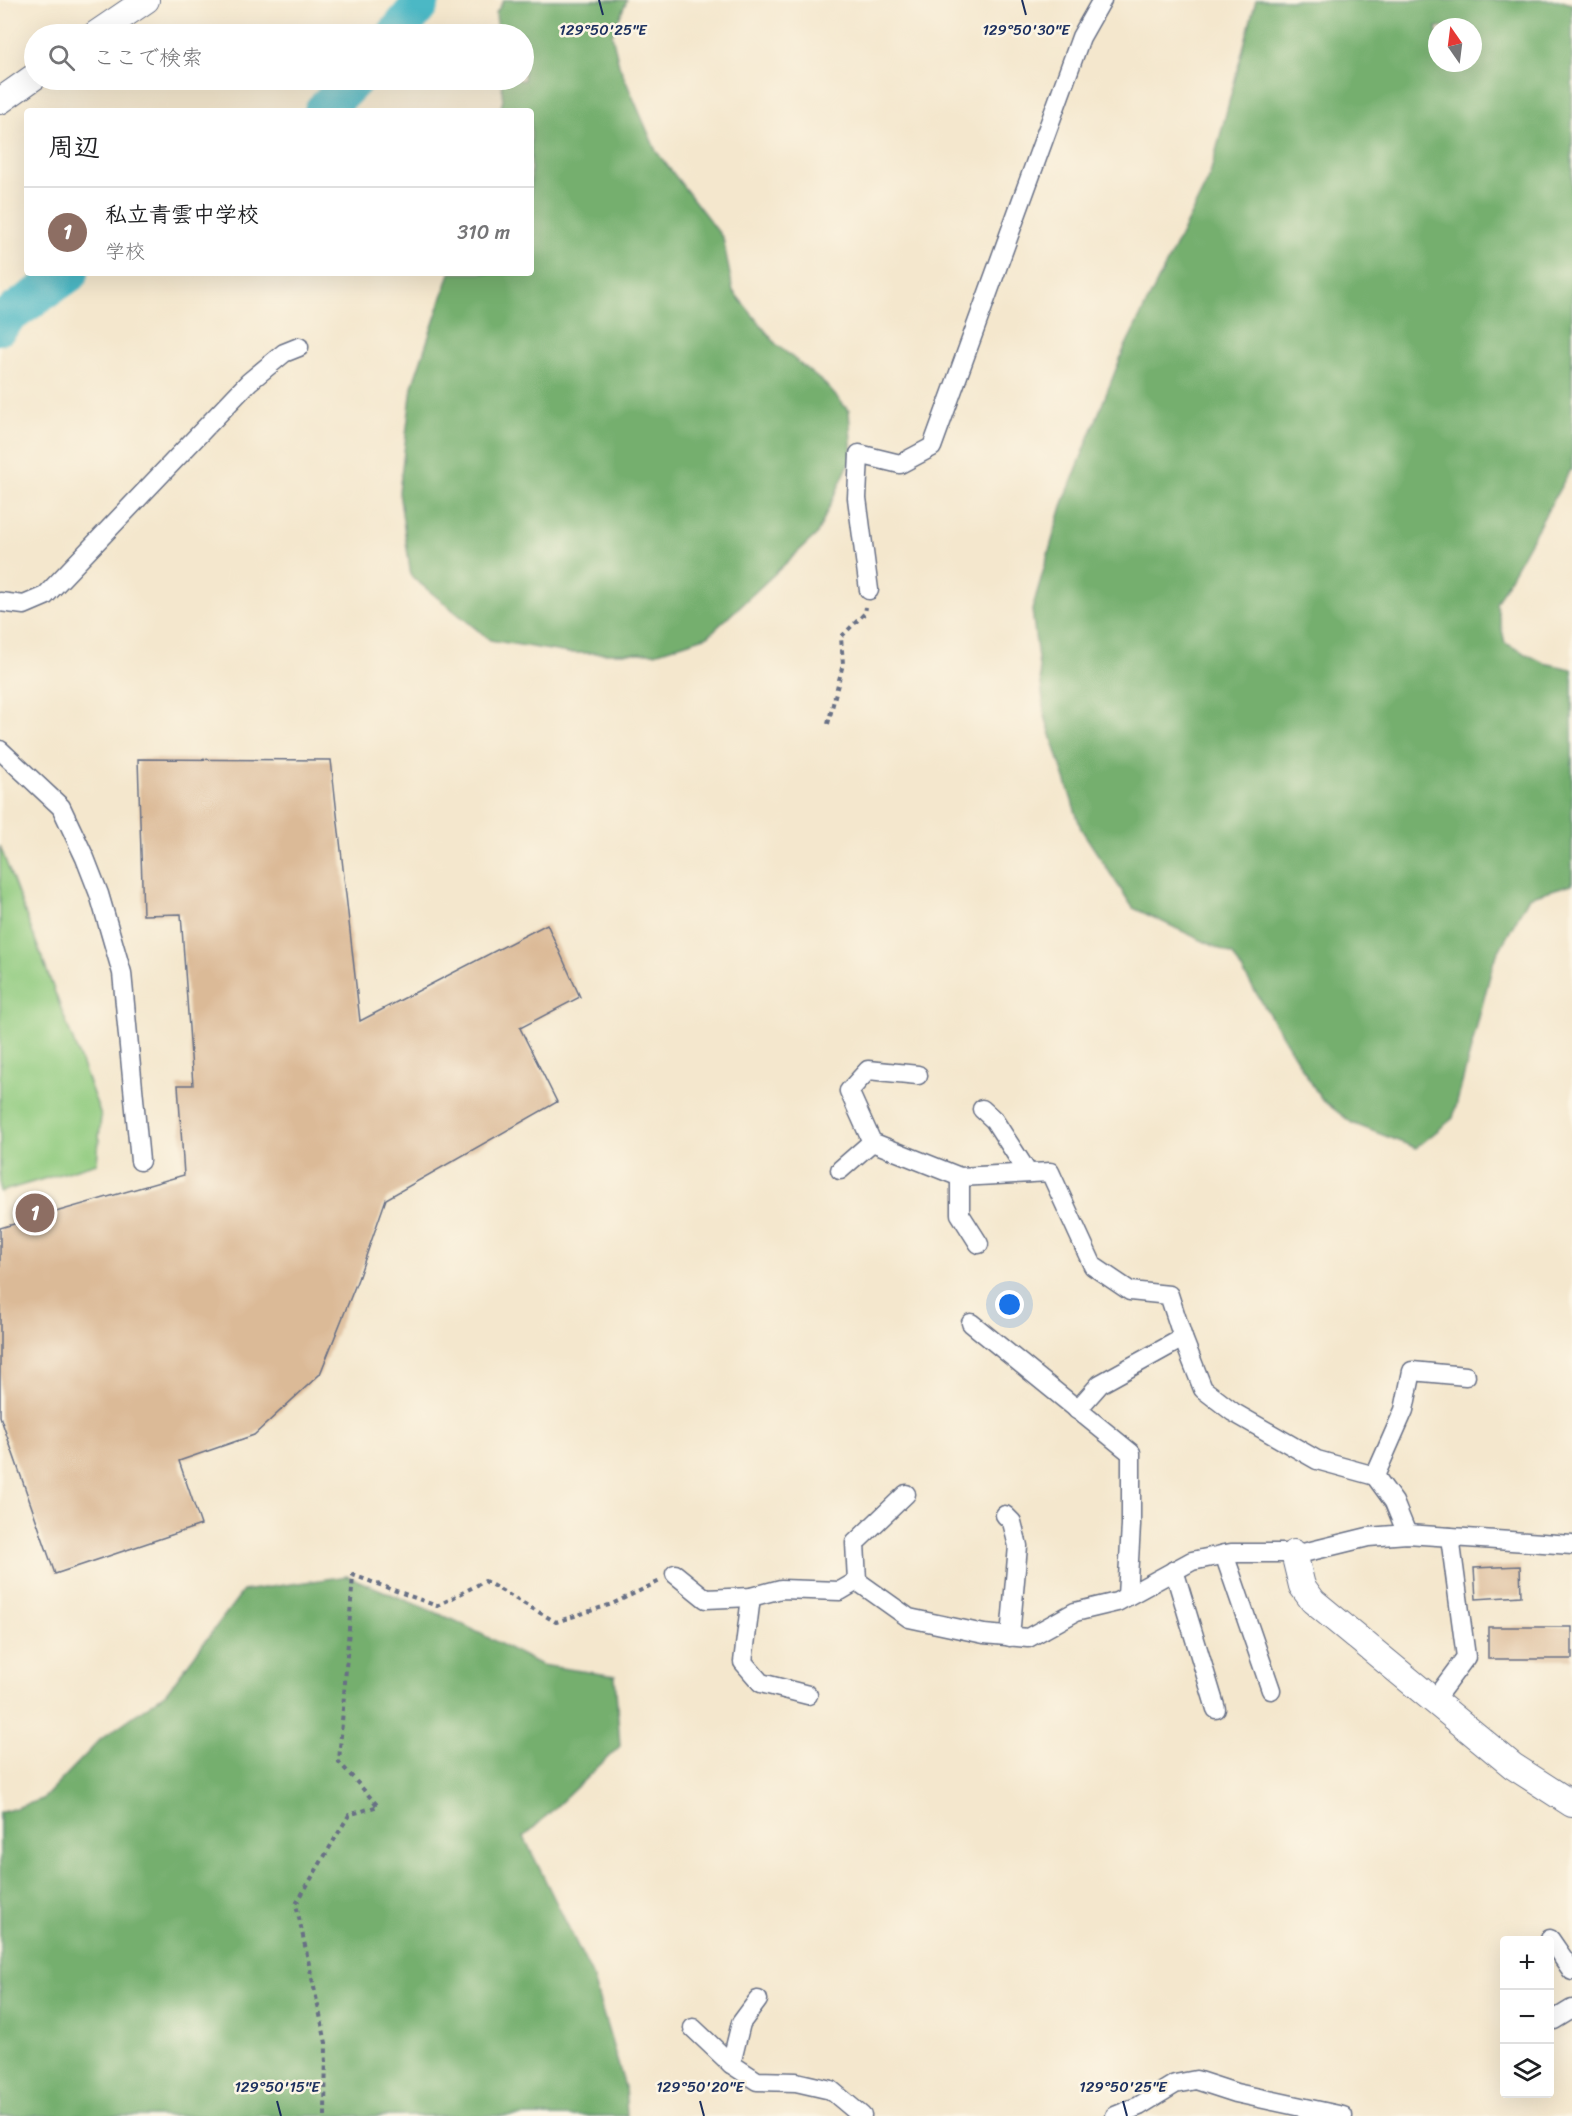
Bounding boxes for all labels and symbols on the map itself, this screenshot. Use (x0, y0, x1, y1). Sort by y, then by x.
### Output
text: 129°50'25"E (559, 17, 648, 43)
text: 129°50'30"E (982, 17, 1071, 43)
north arrow (1428, 18, 1482, 72)
pin: 1 (15, 1190, 54, 1236)
your location (995, 1290, 1024, 1319)
text: 129°50'15"E (234, 2074, 321, 2100)
text: 129°50'20"E (656, 2074, 745, 2100)
text: 129°50'25"E (1079, 2074, 1168, 2100)

